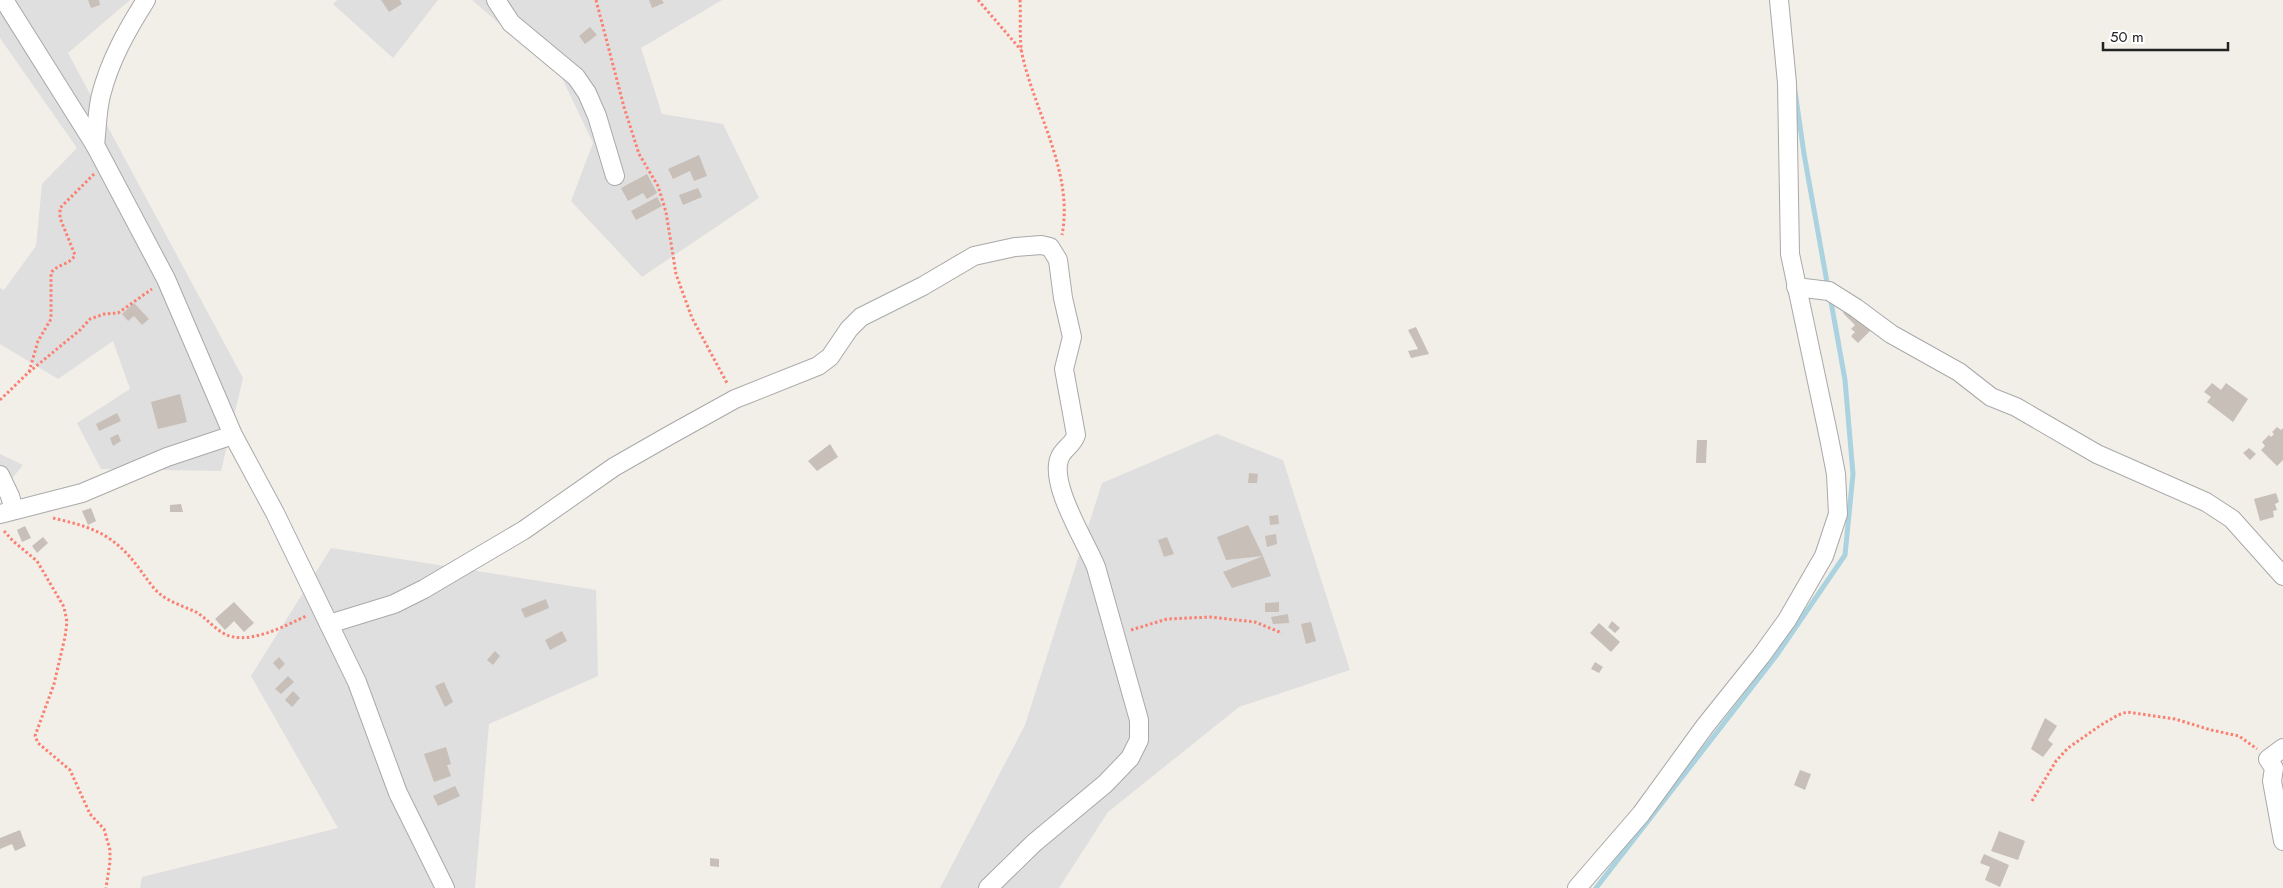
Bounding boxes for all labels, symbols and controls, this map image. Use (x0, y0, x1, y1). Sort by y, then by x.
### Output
scale bar (2103, 20, 2228, 52)
text: 50 m (2110, 26, 2144, 48)

